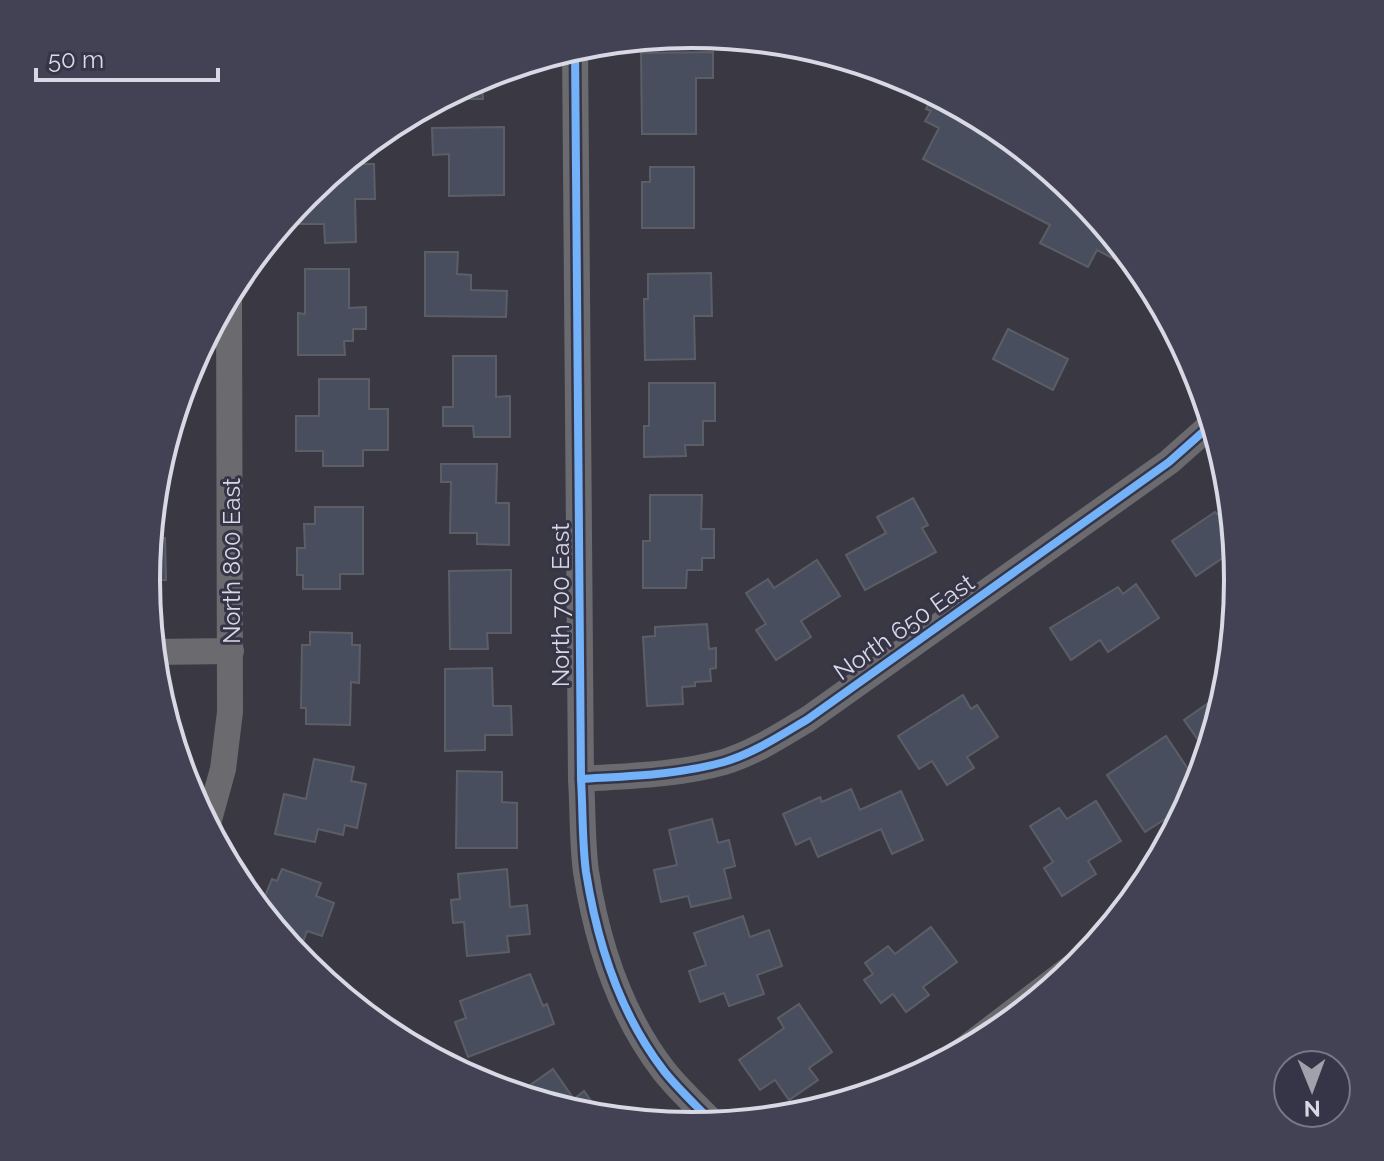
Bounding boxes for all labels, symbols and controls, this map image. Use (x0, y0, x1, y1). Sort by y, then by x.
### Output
scale bar (36, 32, 218, 82)
text: 50 m (48, 45, 104, 74)
street label: North 800 East (217, 478, 246, 644)
street label: North 700 East (546, 523, 575, 687)
street label: North 650 East (828, 568, 980, 686)
north arrow (1272, 1049, 1352, 1129)
text: N (1304, 1096, 1321, 1122)

